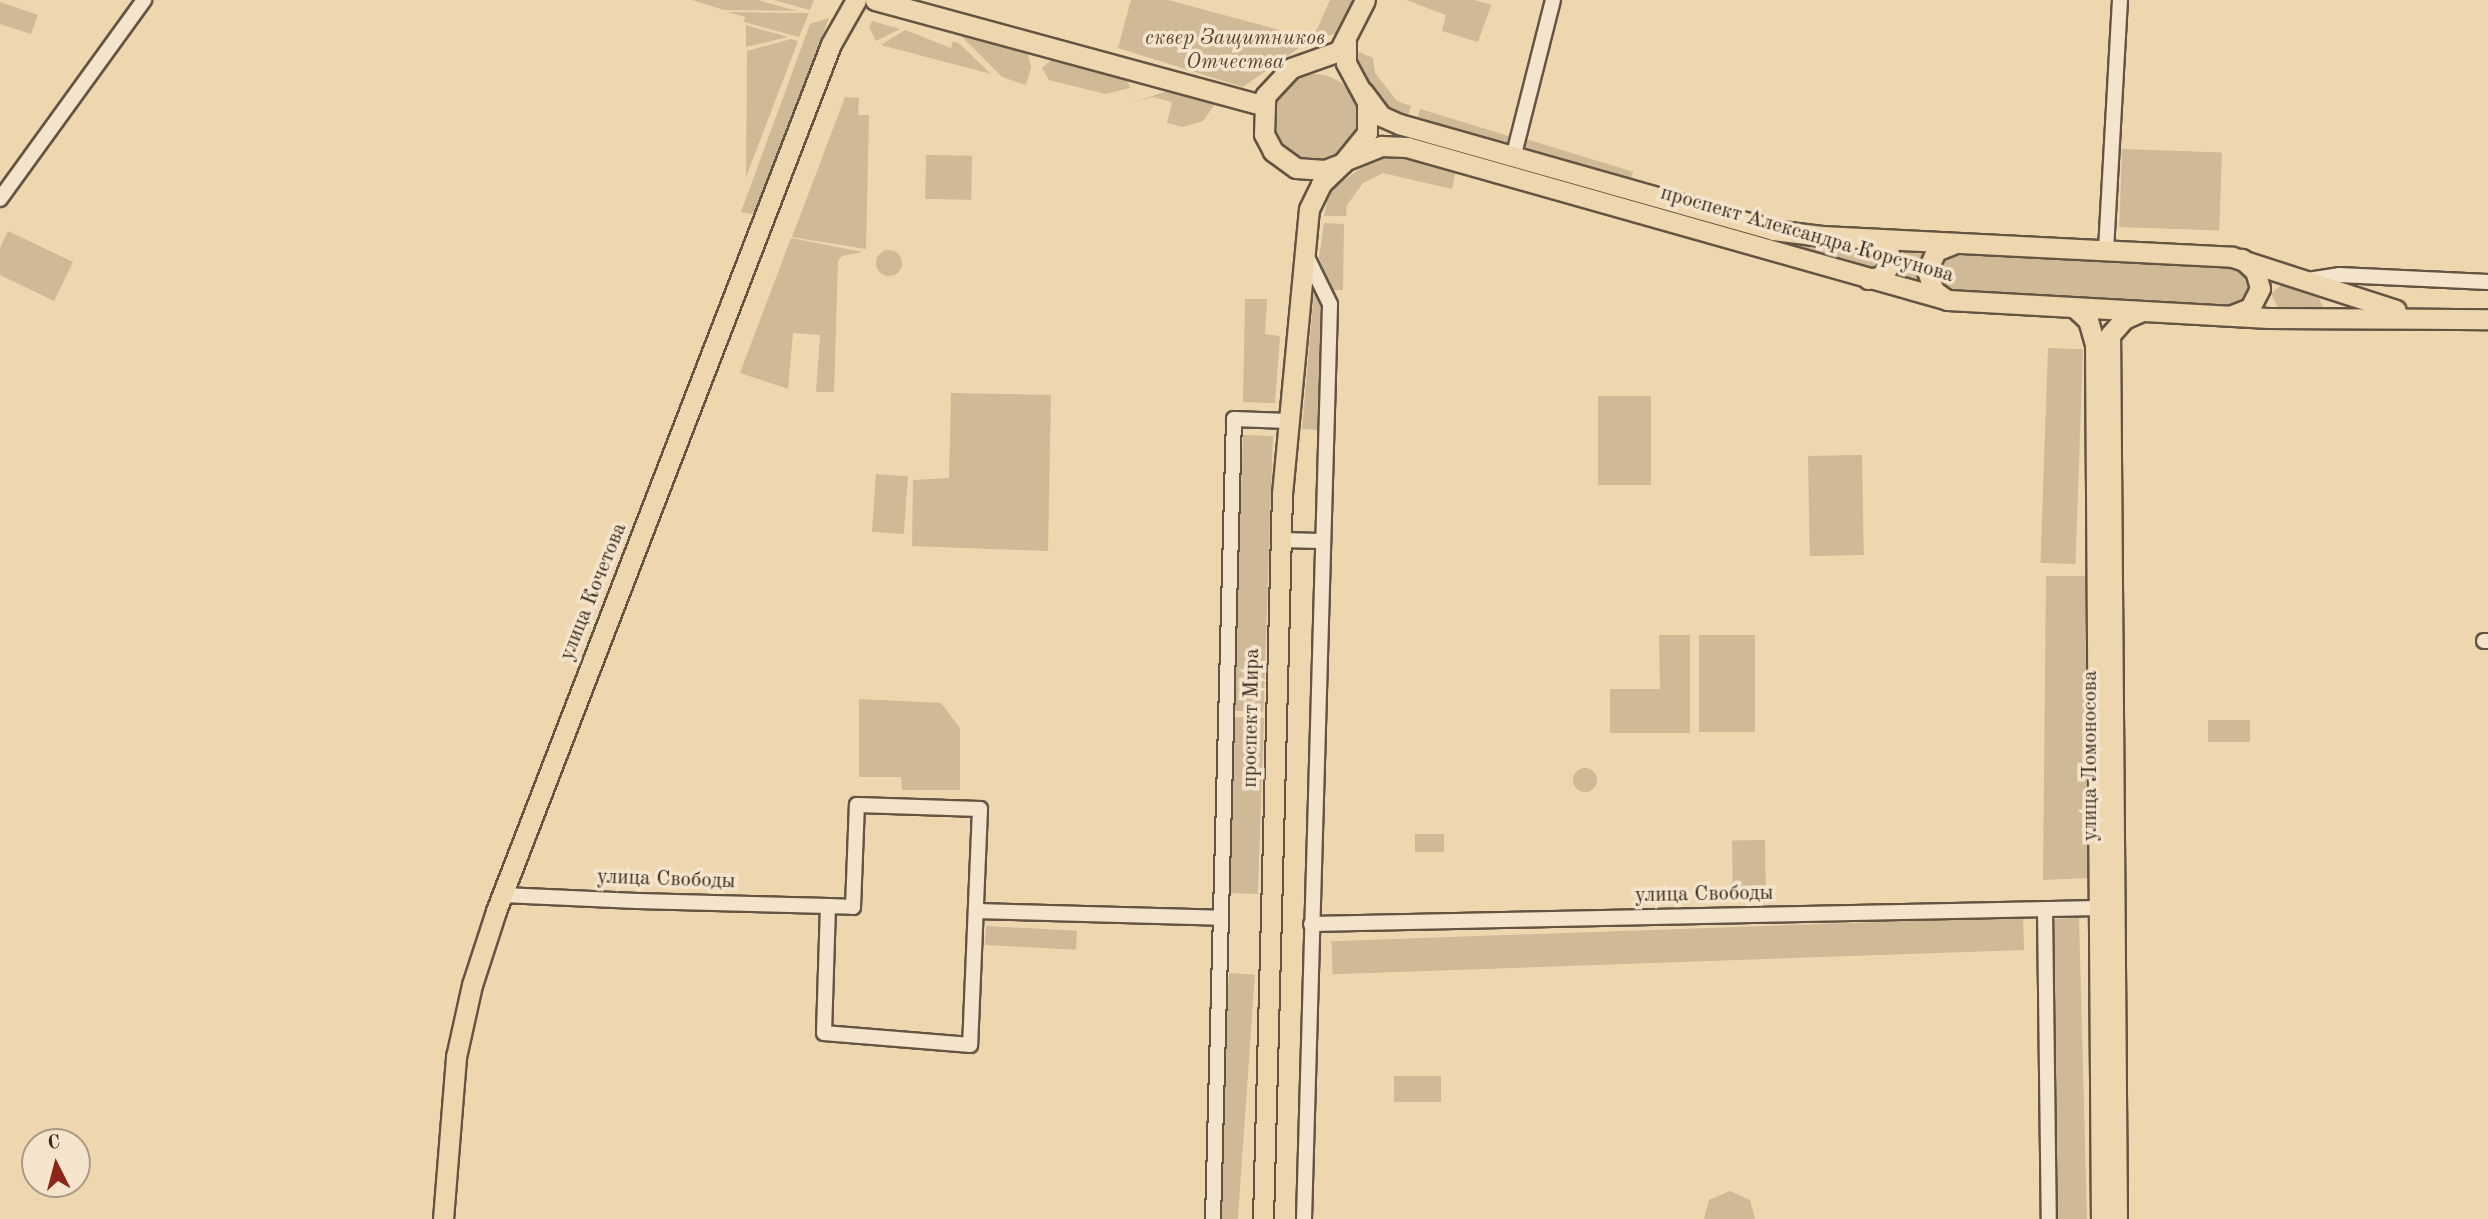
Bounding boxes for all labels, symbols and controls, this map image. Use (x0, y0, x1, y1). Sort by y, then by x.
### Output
park label: сквер Защитников Отчества (1145, 26, 1325, 76)
street label: проспект Александра Корсунова (1657, 181, 1957, 289)
street label: улица Кочетова (555, 519, 633, 665)
street label: проспект Мира (1238, 648, 1266, 788)
street label: улица Ломоносова (2078, 671, 2104, 841)
street label: улица Свободы (596, 865, 736, 895)
street label: улица Свободы (1635, 881, 1773, 909)
north arrow (21, 1128, 91, 1198)
text: С (47, 1134, 61, 1154)

